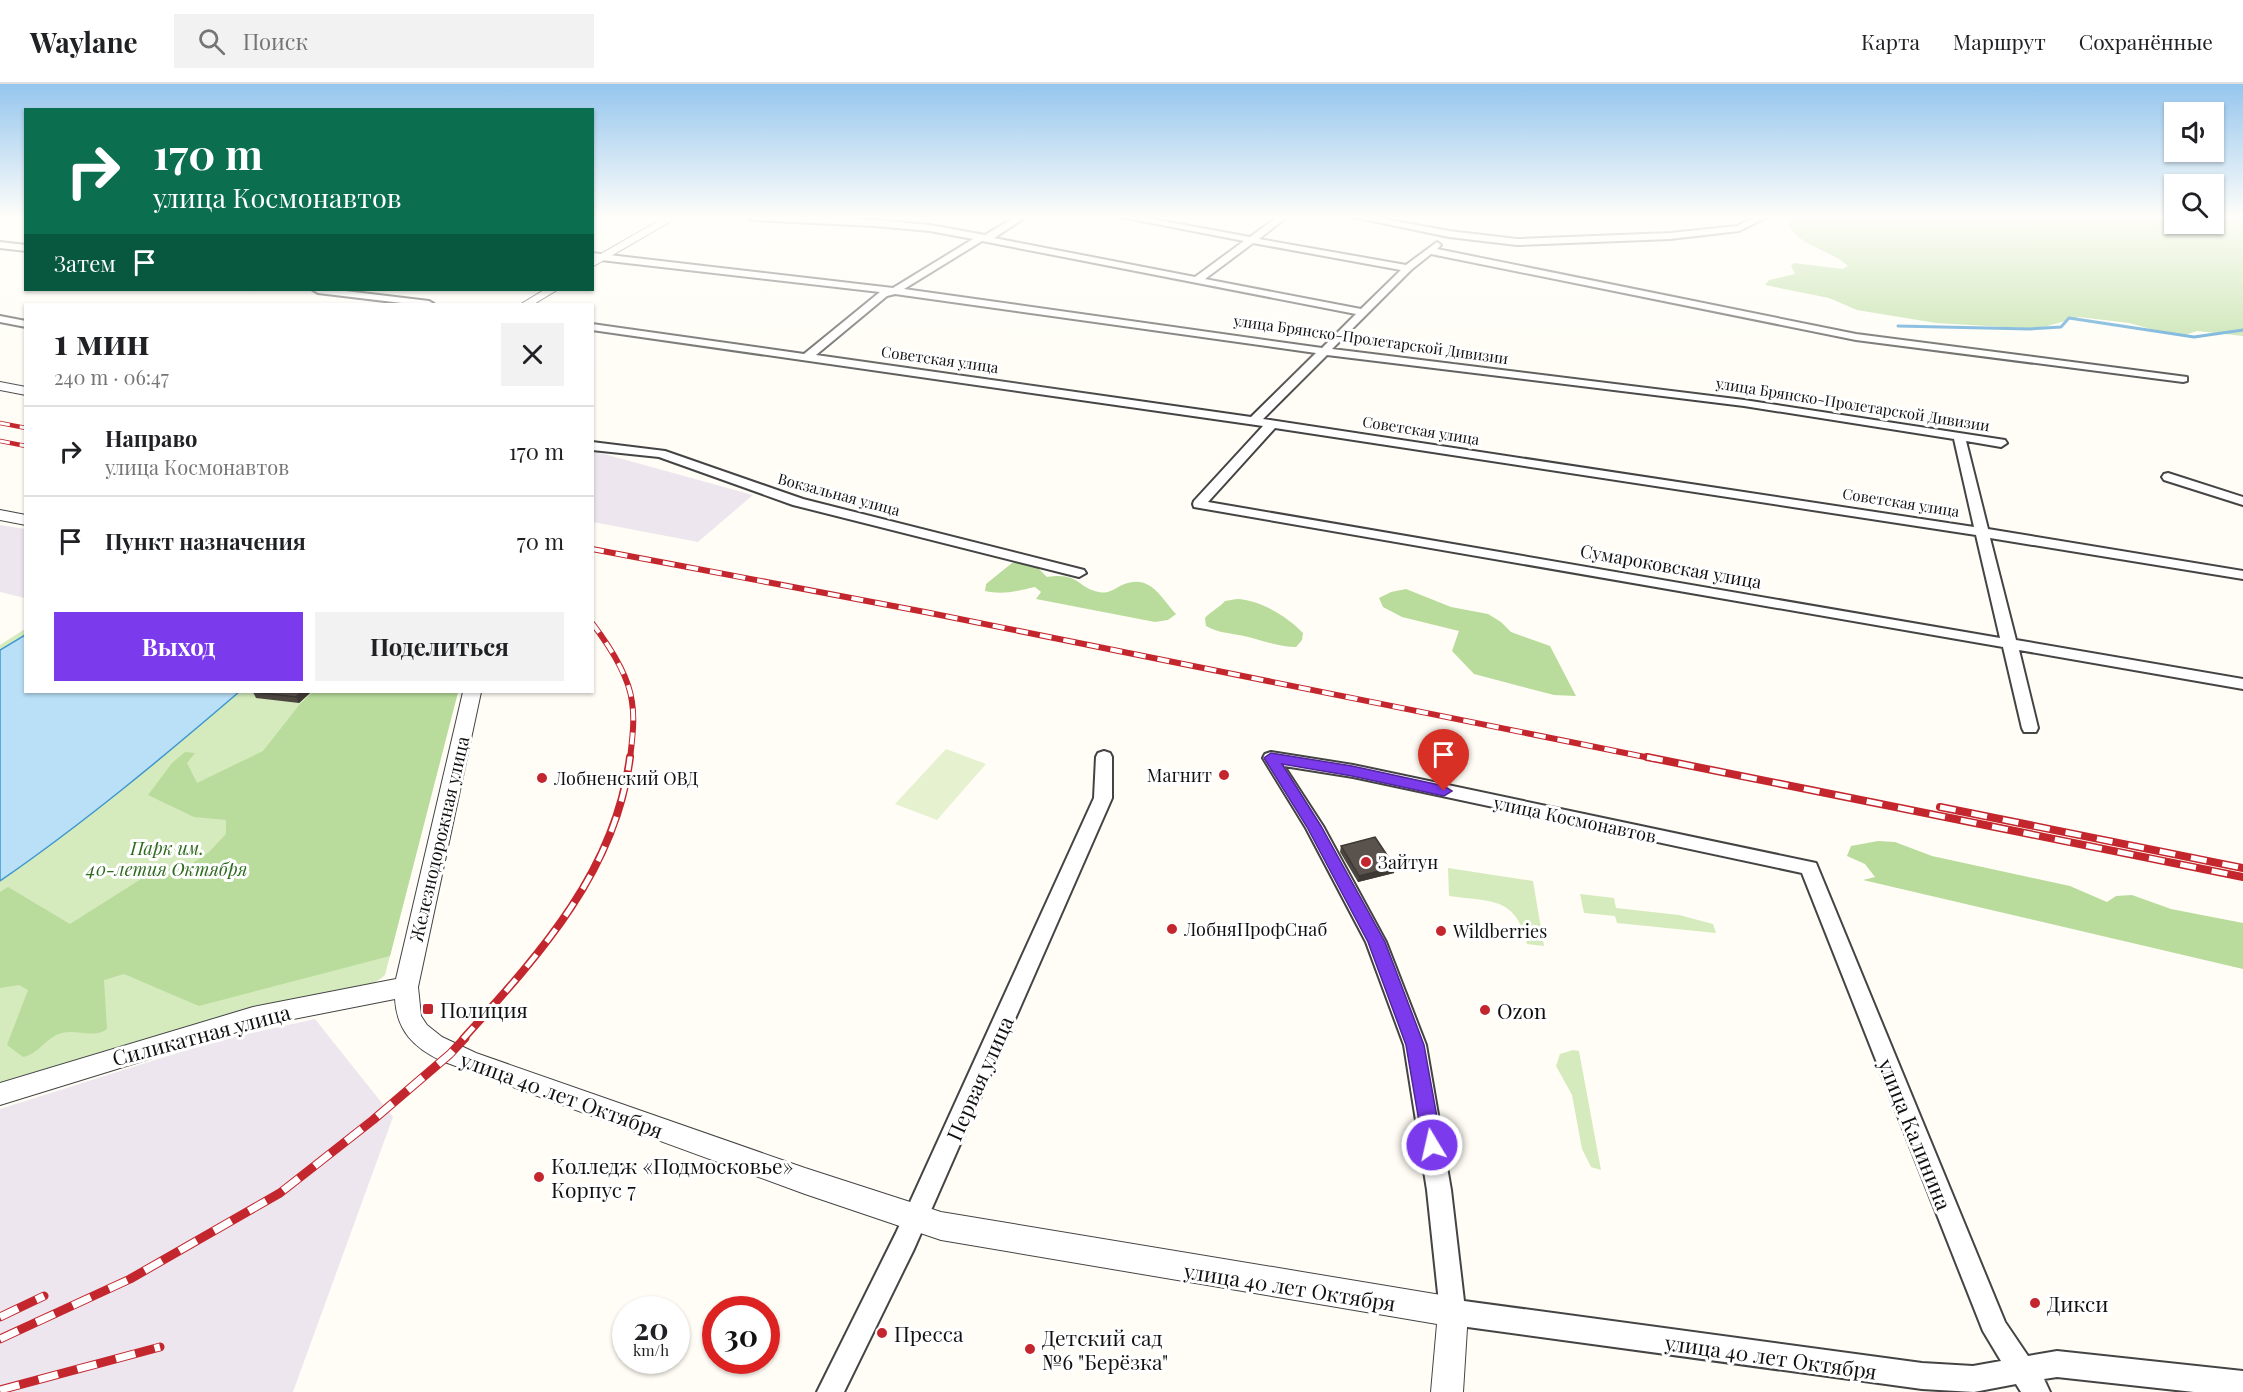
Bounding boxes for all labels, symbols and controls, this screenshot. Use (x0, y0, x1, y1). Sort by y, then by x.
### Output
search box (174, 14, 594, 68)
text: Waylane (30, 23, 138, 60)
icon: search (195, 25, 228, 58)
text: Поиск (243, 26, 308, 56)
text: Карта (1861, 27, 1920, 55)
text: Маршрут (1953, 27, 2046, 55)
text: Сохранённые (2079, 27, 2213, 55)
map controls (2164, 102, 2224, 234)
button: sound (2164, 102, 2224, 162)
text: 170 m (153, 125, 263, 181)
icon: right (54, 132, 132, 210)
button: search (2164, 174, 2224, 234)
text: улица Космонавтов (153, 179, 402, 215)
icon: arrive (128, 246, 161, 279)
text: Затем (54, 248, 116, 278)
street label: улица Брянско-Пролетарской Дивизии (1231, 310, 1510, 368)
text: 1 мин (54, 316, 149, 364)
button: close (501, 323, 564, 386)
street label: Советская улица (880, 341, 1000, 377)
text: 240 m · 06:47 (54, 363, 169, 390)
street label: улица Брянско-Пролетарской Дивизии (1714, 372, 1991, 436)
street label: Советская улица (1361, 411, 1481, 449)
text: Направо (105, 423, 198, 453)
icon: right (54, 435, 87, 468)
text: 170 m (509, 436, 564, 466)
text: улица Космонавтов (105, 453, 289, 480)
street label: Вокзальная улица (776, 468, 903, 520)
street label: Советская улица (1841, 483, 1961, 521)
icon: arrive (54, 525, 87, 558)
text: Пункт назначения (105, 526, 306, 556)
text: 70 m (517, 526, 564, 556)
street label: Сумароковская улица (1578, 538, 1764, 594)
button: Выход (54, 612, 303, 681)
button: Поделиться (315, 612, 564, 681)
pin (1418, 729, 1469, 791)
street label: Железнодорожная улица (404, 734, 474, 944)
icon: arrive (1427, 738, 1460, 771)
place label: Магнит (1147, 763, 1212, 787)
place label: Лобненский ОВД (553, 766, 698, 790)
marker: Магнит (1217, 768, 1231, 782)
marker: Лобненский ОВД (535, 771, 549, 785)
street label: улица Космонавтов (1490, 790, 1659, 848)
park label: Парк им. 40-летия Октября (86, 836, 247, 881)
place label: Зайтун (1378, 850, 1438, 874)
marker: Зайтун (1359, 855, 1373, 869)
place label: ЛобняПрофСнаб (1183, 917, 1327, 941)
place label: Wildberries (1452, 919, 1547, 943)
marker: ЛобняПрофСнаб (1165, 922, 1179, 936)
marker: Wildberries (1434, 924, 1448, 938)
place label: Полиция (440, 995, 528, 1023)
place label: Ozon (1497, 996, 1547, 1024)
street label: Силикатная улица (109, 997, 294, 1071)
marker: Полиция (421, 1002, 435, 1016)
marker: Ozon (1478, 1003, 1492, 1017)
street label: Первая улица (939, 1011, 1019, 1145)
street label: улица 40 лет Октября (456, 1044, 667, 1144)
street label: улица Калинина (1873, 1053, 1959, 1214)
position arrow (1400, 1113, 1464, 1177)
place label: Колледж «Подмосковье» Корпус 7 (551, 1151, 793, 1203)
marker: Колледж «Подмосковье» Корпус 7 (532, 1170, 546, 1184)
street label: улица 40 лет Октября (1181, 1255, 1398, 1317)
place label: Дикси (2047, 1289, 2108, 1317)
speed limit sign: 30 (702, 1296, 780, 1374)
marker: Дикси (2028, 1296, 2042, 1310)
text: 20 (633, 1308, 669, 1348)
place label: Пресса (894, 1319, 964, 1347)
place label: Детский сад №6 "Берёзка" (1042, 1323, 1168, 1375)
marker: Пресса (875, 1326, 889, 1340)
street label: улица 40 лет Октября (1662, 1327, 1879, 1385)
text: km/h (633, 1340, 669, 1360)
marker: Детский сад №6 "Берёзка" (1023, 1342, 1037, 1356)

